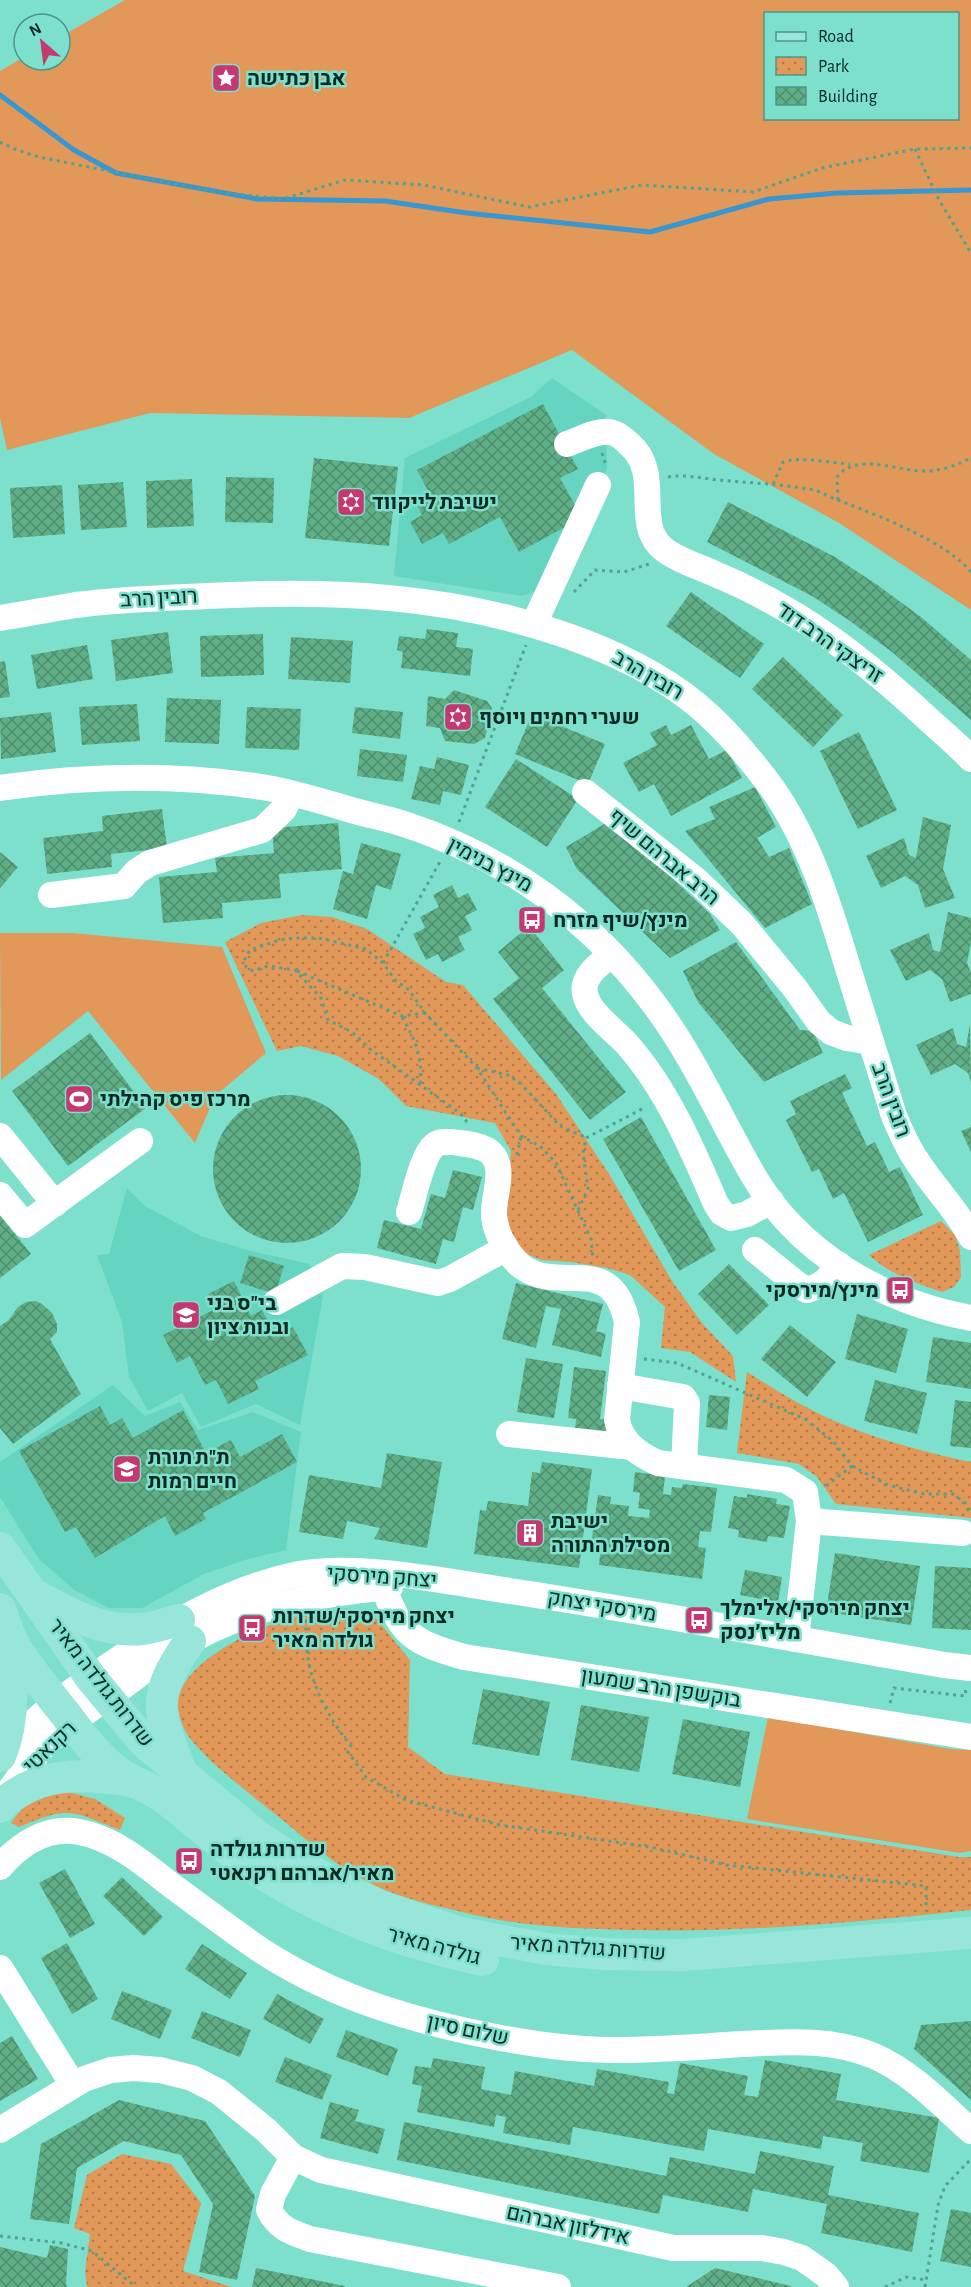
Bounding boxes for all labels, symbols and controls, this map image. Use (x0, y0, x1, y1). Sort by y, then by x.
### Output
north arrow (12, 12, 72, 72)
legend (764, 12, 959, 120)
text: N (27, 20, 44, 39)
text: Road (818, 28, 854, 46)
text: Park (818, 58, 850, 76)
place icon: אבן כתישה (210, 62, 242, 94)
place label: אבן כתישה (247, 68, 346, 89)
text: Building (818, 88, 878, 106)
synagogue icon: ישיבת לייקווד (335, 486, 367, 518)
place label: ישיבת לייקווד (372, 492, 497, 513)
street label: רובין הרב (120, 585, 198, 611)
street label: זריצקי הרב דוד (773, 599, 887, 687)
street label: רובין הרב (609, 647, 687, 703)
synagogue icon: שערי רחמים ויוסף (442, 701, 474, 733)
place label: שערי רחמים ויוסף (479, 707, 640, 728)
street label: הרב אברהם שיף (605, 805, 723, 909)
street label: מינץ בנימין (444, 834, 536, 896)
bus stop icon: מינץ/שיף מזרח (516, 904, 548, 936)
place label: מינץ/שיף מזרח (553, 910, 688, 931)
street label: רובין הרב (868, 1060, 914, 1140)
sports icon: מרכז פיס קהילתי (63, 1083, 95, 1115)
place label: מרכז פיס קהילתי (100, 1089, 251, 1110)
bus stop icon: מינץ/מירסקי (884, 1274, 916, 1306)
place label: מינץ/מירסקי (766, 1280, 879, 1301)
place label: בי"ס בני ובנות ציון (207, 1293, 290, 1338)
school or university icon: בי"ס בני ובנות ציון (170, 1299, 202, 1331)
place label: ת"ת תורת חיים רמות (148, 1447, 237, 1492)
school or university icon: ת"ת תורת חיים רמות (111, 1453, 143, 1485)
place label: ישיבת מסילת התורה (551, 1511, 670, 1556)
building icon: ישיבת מסילת התורה (514, 1517, 546, 1549)
street label: יצחק מירסקי (326, 1563, 438, 1591)
street label: מירסקי יצחק (546, 1587, 658, 1625)
place label: יצחק מירסקי/אלימלך מליז׳נסק (720, 1598, 910, 1643)
bus stop icon: יצחק מירסקי/אלימלך מליז׳נסק (683, 1604, 715, 1636)
place label: יצחק מירסקי/שדרות גולדה מאיר (273, 1606, 455, 1651)
bus stop icon: יצחק מירסקי/שדרות גולדה מאיר (236, 1612, 268, 1644)
street label: שדרות גולדה מאיר (45, 1615, 157, 1751)
street label: בוקשפן הרב שמעון (580, 1665, 742, 1711)
street label: רקנאטי (20, 1717, 80, 1777)
place label: שדרות גולדה מאיר/אברהם רקנאטי (210, 1839, 394, 1884)
bus stop icon: שדרות גולדה מאיר/אברהם רקנאטי (173, 1845, 205, 1877)
street label: גולדה מאיר (385, 1924, 483, 1968)
street label: שדרות גולדה מאיר (509, 1932, 667, 1964)
street label: שלום סיון (426, 2011, 510, 2049)
street label: אידלזון אברהם (505, 2202, 631, 2248)

